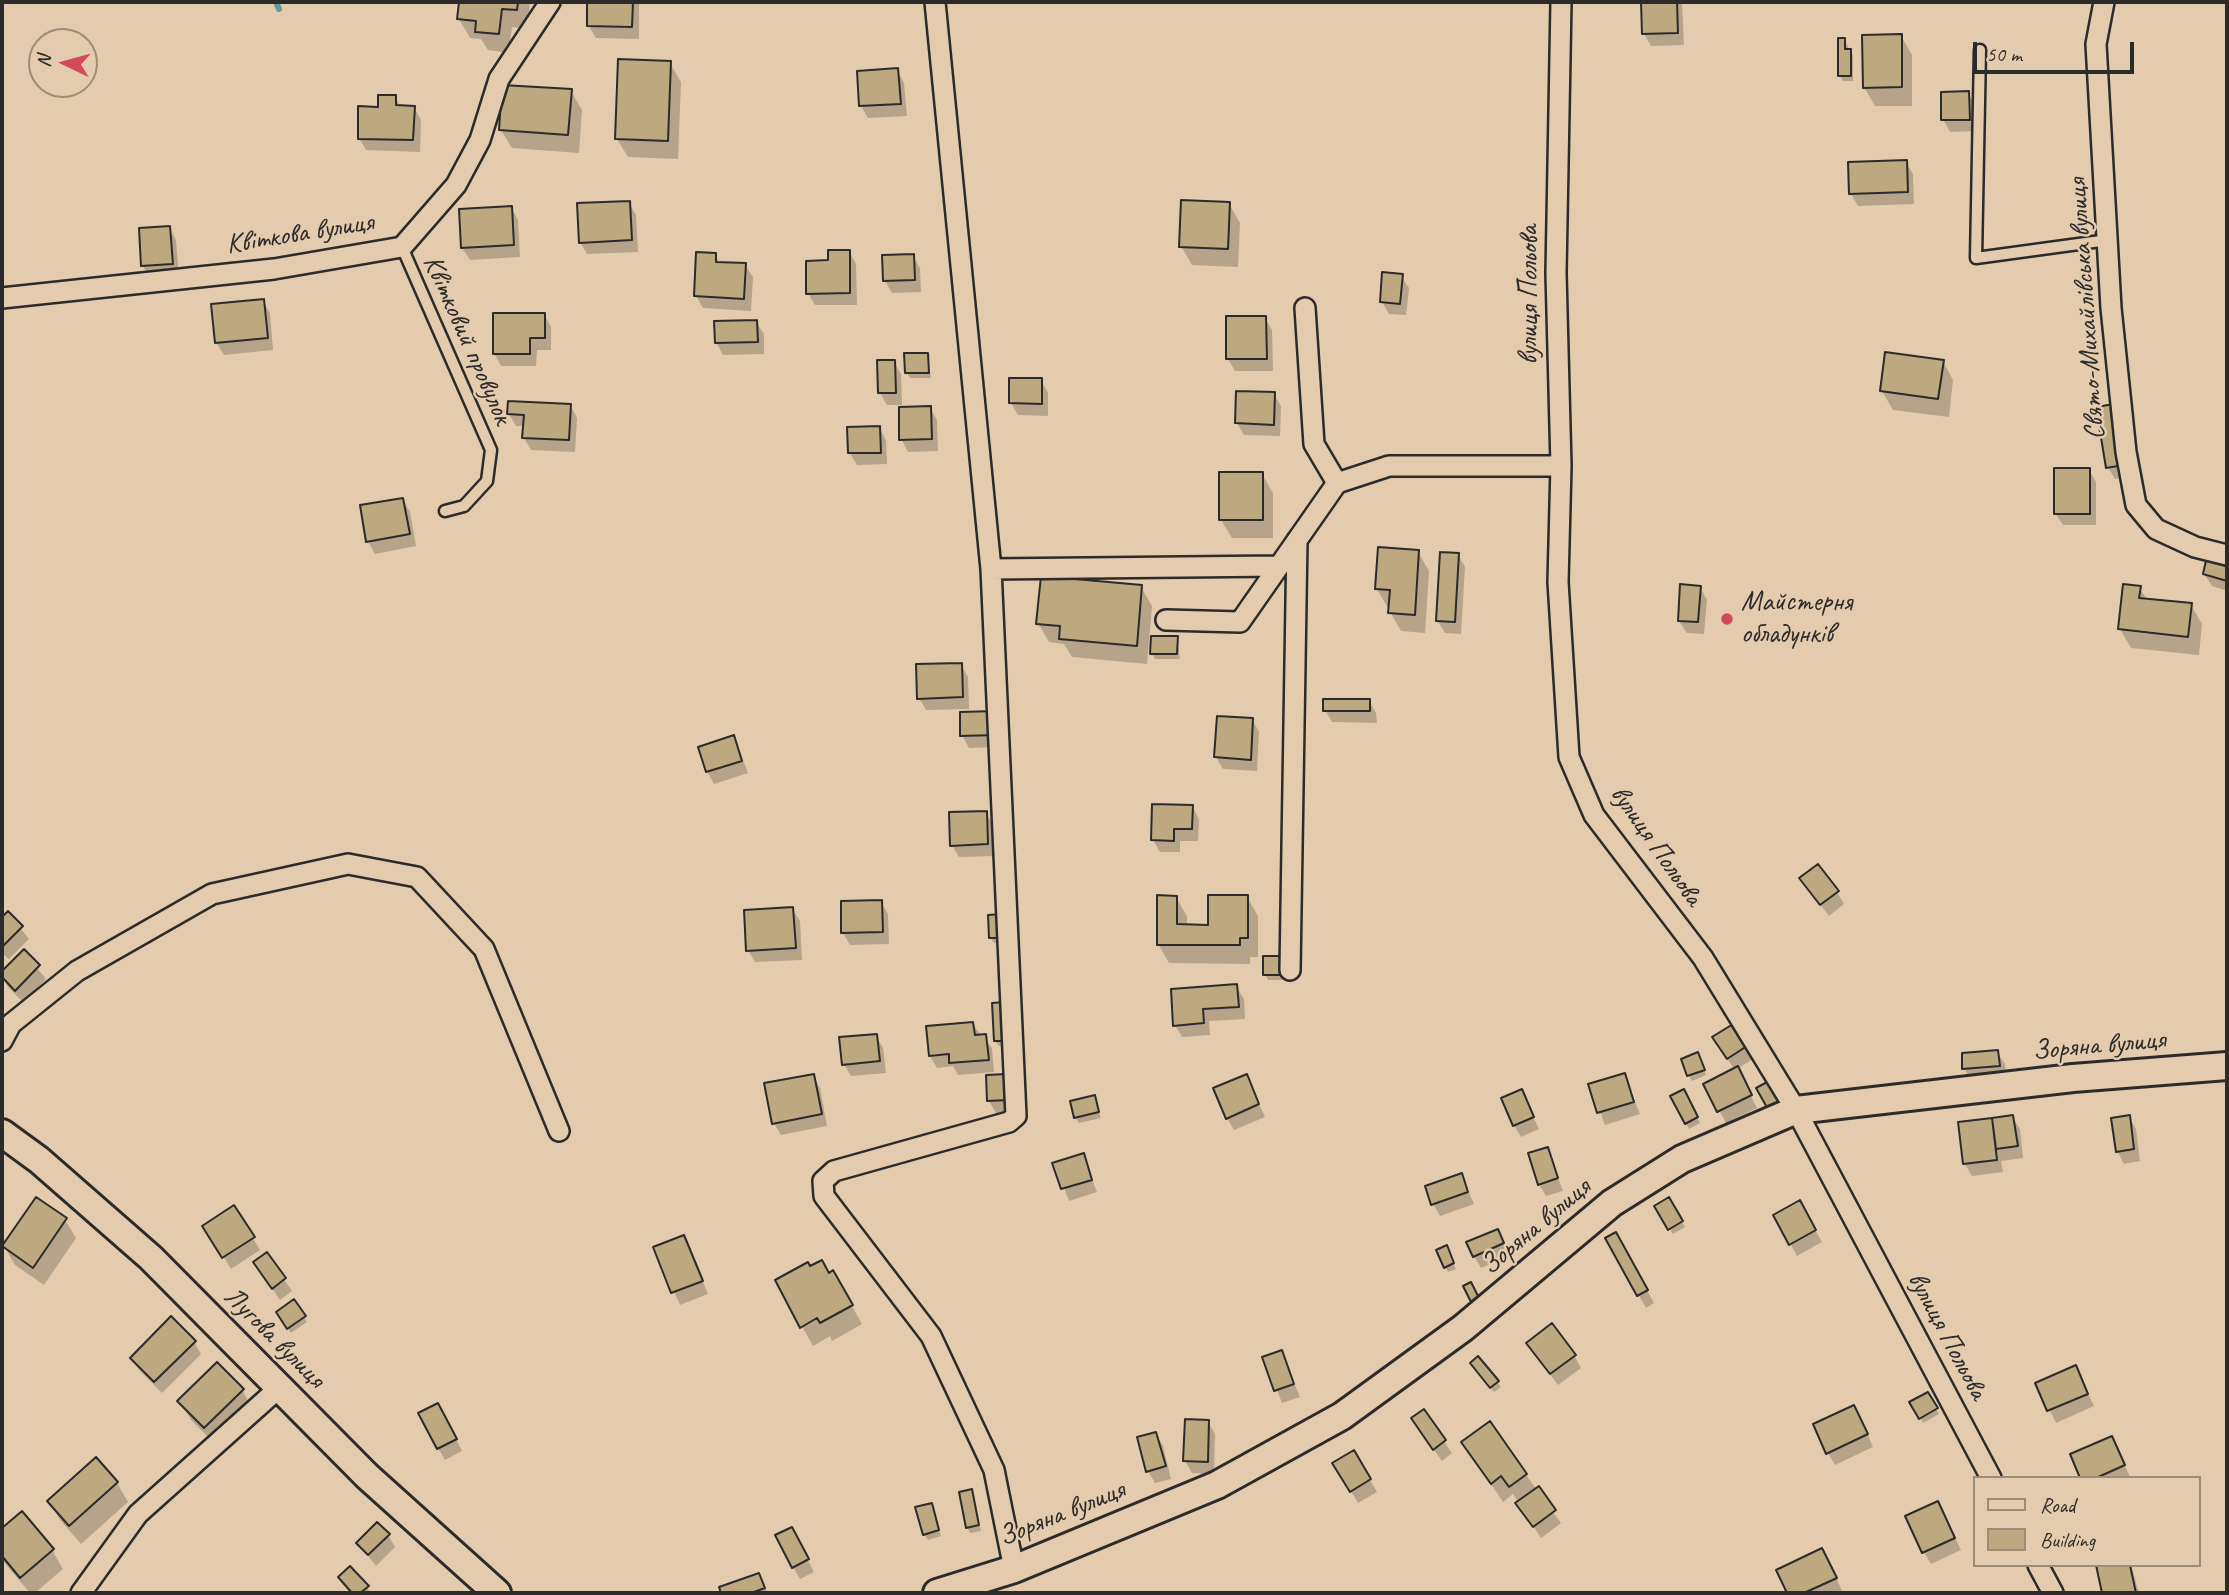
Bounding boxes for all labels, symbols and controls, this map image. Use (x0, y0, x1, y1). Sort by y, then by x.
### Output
north arrow (28, 28, 98, 98)
scale bar (1977, 28, 2138, 72)
text: 50 m (1986, 41, 2022, 67)
text: N (32, 54, 57, 68)
street label: Свято-Михайлівська вулиця (2061, 177, 2113, 441)
street label: Квіткова вулиця (224, 206, 376, 262)
street label: вулиця Польова (1513, 225, 1547, 365)
street label: Квітковий провулок (415, 250, 519, 430)
place label: Майстерня обладунків (1741, 586, 1852, 652)
marker: Майстерня обладунків (1719, 611, 1735, 627)
street label: вулиця Польова (1602, 779, 1710, 913)
street label: Зоряна вулиця (2031, 1023, 2167, 1069)
street label: Зоряна вулиця (1474, 1171, 1598, 1283)
street label: вулиця Польова (1899, 1266, 1995, 1406)
street label: Лугова вулиця (216, 1280, 332, 1396)
street label: Зоряна вулиця (994, 1473, 1130, 1555)
legend (1974, 1476, 2201, 1567)
text: Road (2040, 1492, 2075, 1518)
text: Building (2040, 1527, 2095, 1553)

